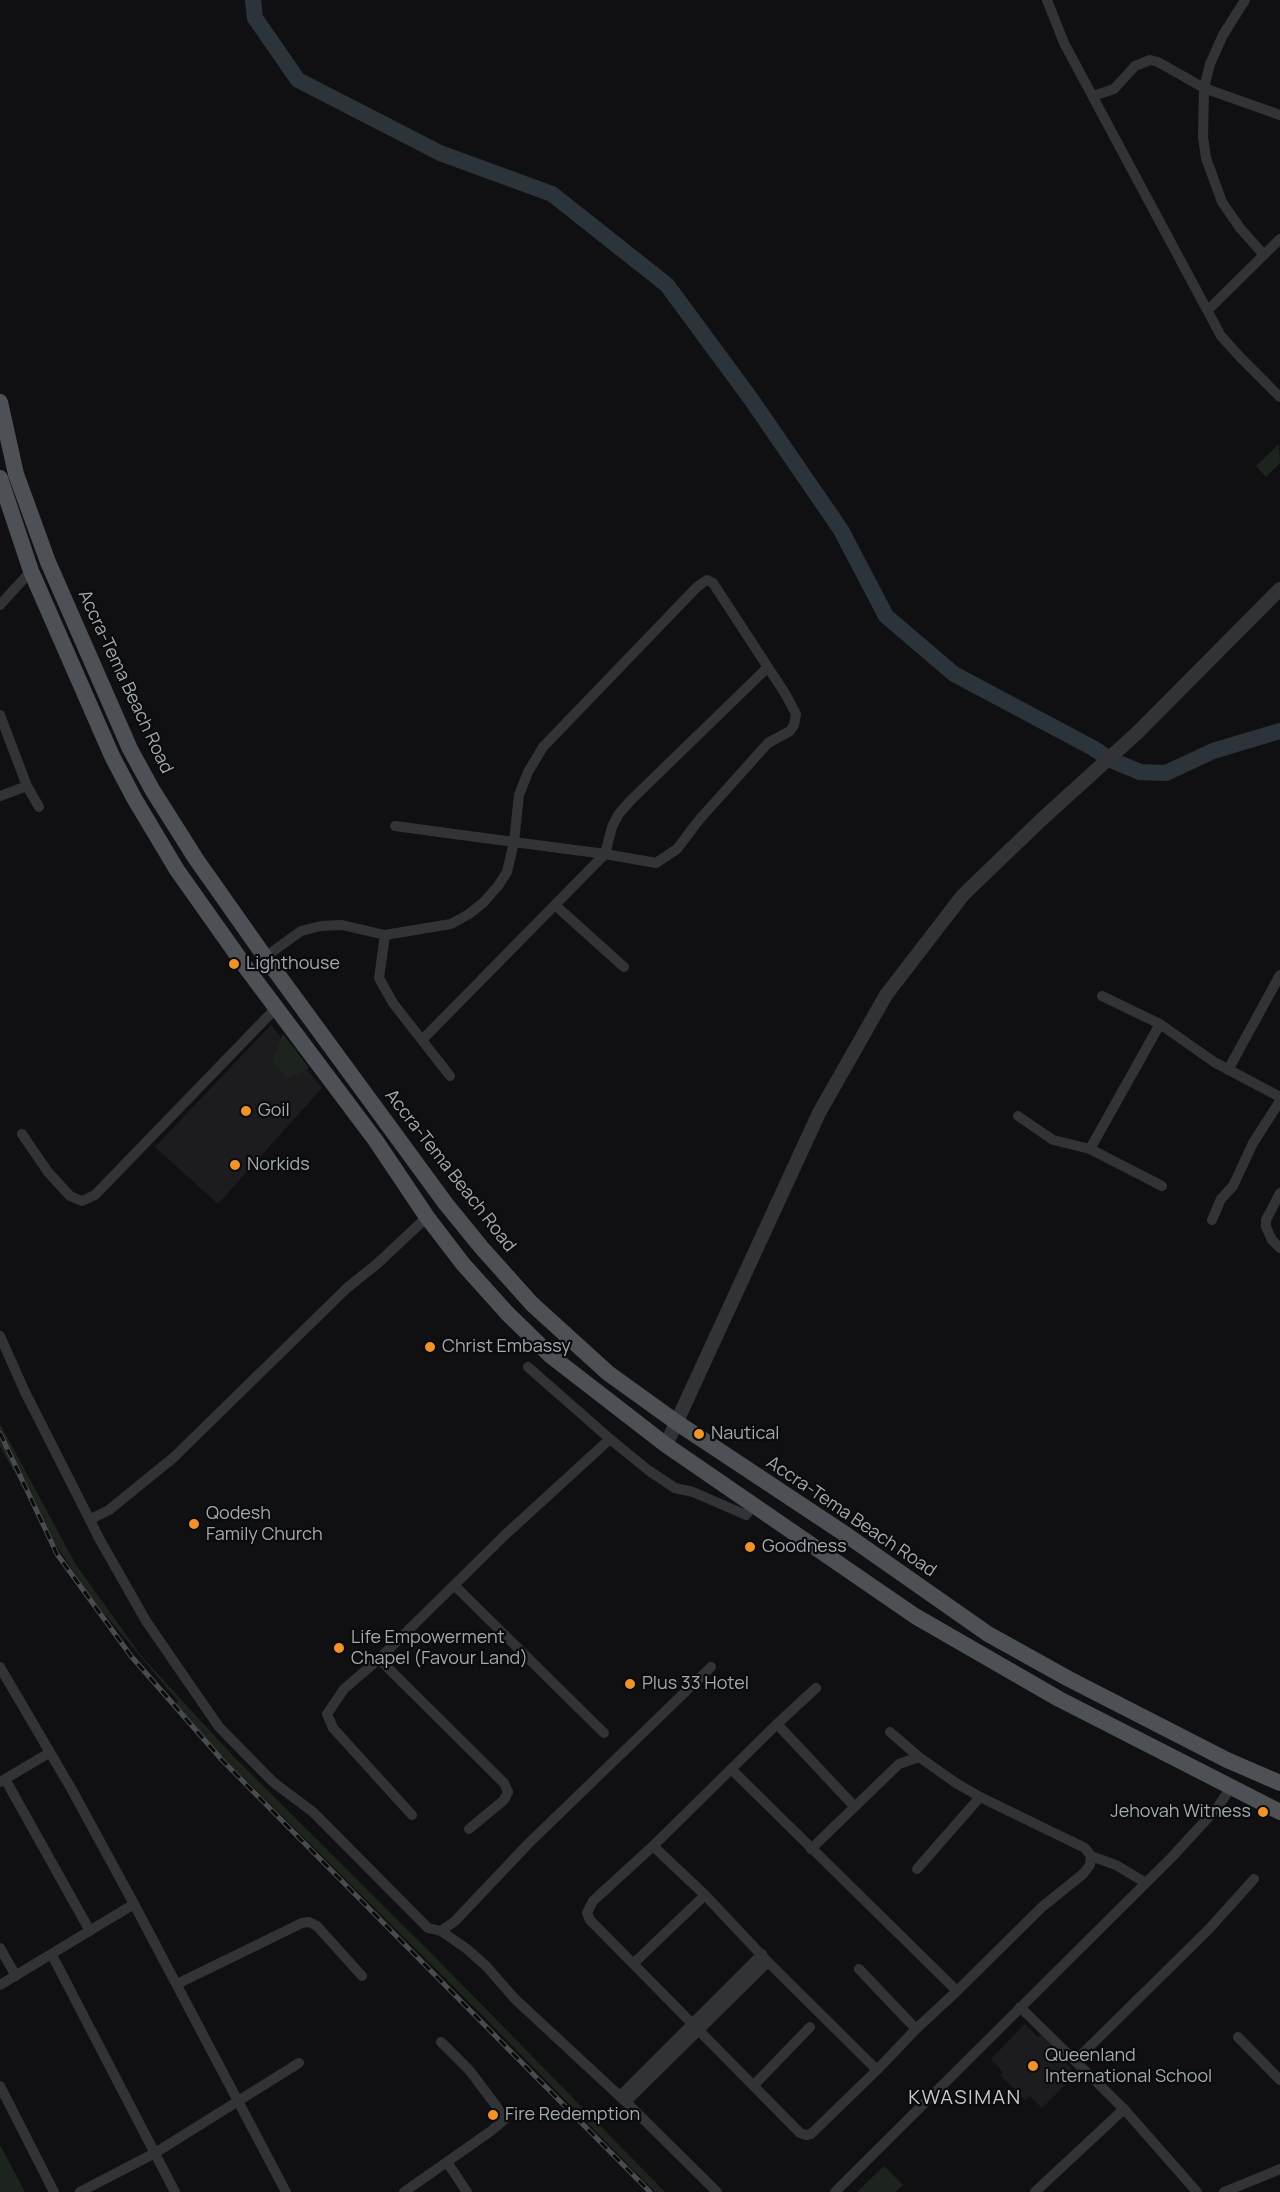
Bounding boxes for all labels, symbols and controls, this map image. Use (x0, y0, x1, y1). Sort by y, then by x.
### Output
street label: Accra-Tema Beach Road (73, 587, 177, 777)
place label: Lighthouse (246, 953, 340, 975)
marker: Lighthouse (227, 957, 241, 971)
street label: Accra-Tema Beach Road (380, 1086, 520, 1256)
place label: Goil (258, 1100, 290, 1122)
marker: Goil (239, 1104, 253, 1118)
place label: Norkids (247, 1154, 310, 1176)
marker: Norkids (228, 1158, 242, 1172)
place label: Christ Embassy (442, 1336, 571, 1358)
marker: Christ Embassy (423, 1340, 437, 1354)
place label: Nautical (711, 1423, 780, 1445)
marker: Nautical (692, 1427, 706, 1441)
street label: Accra-Tema Beach Road (762, 1452, 940, 1582)
place label: Qodesh Family Church (206, 1503, 323, 1546)
marker: Qodesh Family Church (187, 1517, 201, 1531)
place label: Goodness (762, 1536, 847, 1558)
marker: Goodness (743, 1540, 757, 1554)
place label: Life Empowerment Chapel (Favour Land) (351, 1627, 528, 1670)
marker: Life Empowerment Chapel (Favour Land) (332, 1641, 346, 1655)
place label: Plus 33 Hotel (642, 1673, 749, 1695)
marker: Plus 33 Hotel (623, 1677, 637, 1691)
place label: Jehovah Witness (1110, 1801, 1251, 1823)
marker: Jehovah Witness (1256, 1805, 1270, 1819)
place label: Queenland International School (1045, 2045, 1212, 2088)
marker: Queenland International School (1026, 2059, 1040, 2073)
district label: KWASIMAN (908, 2086, 1022, 2110)
place label: Fire Redemption (505, 2104, 640, 2126)
marker: Fire Redemption (486, 2108, 500, 2122)

